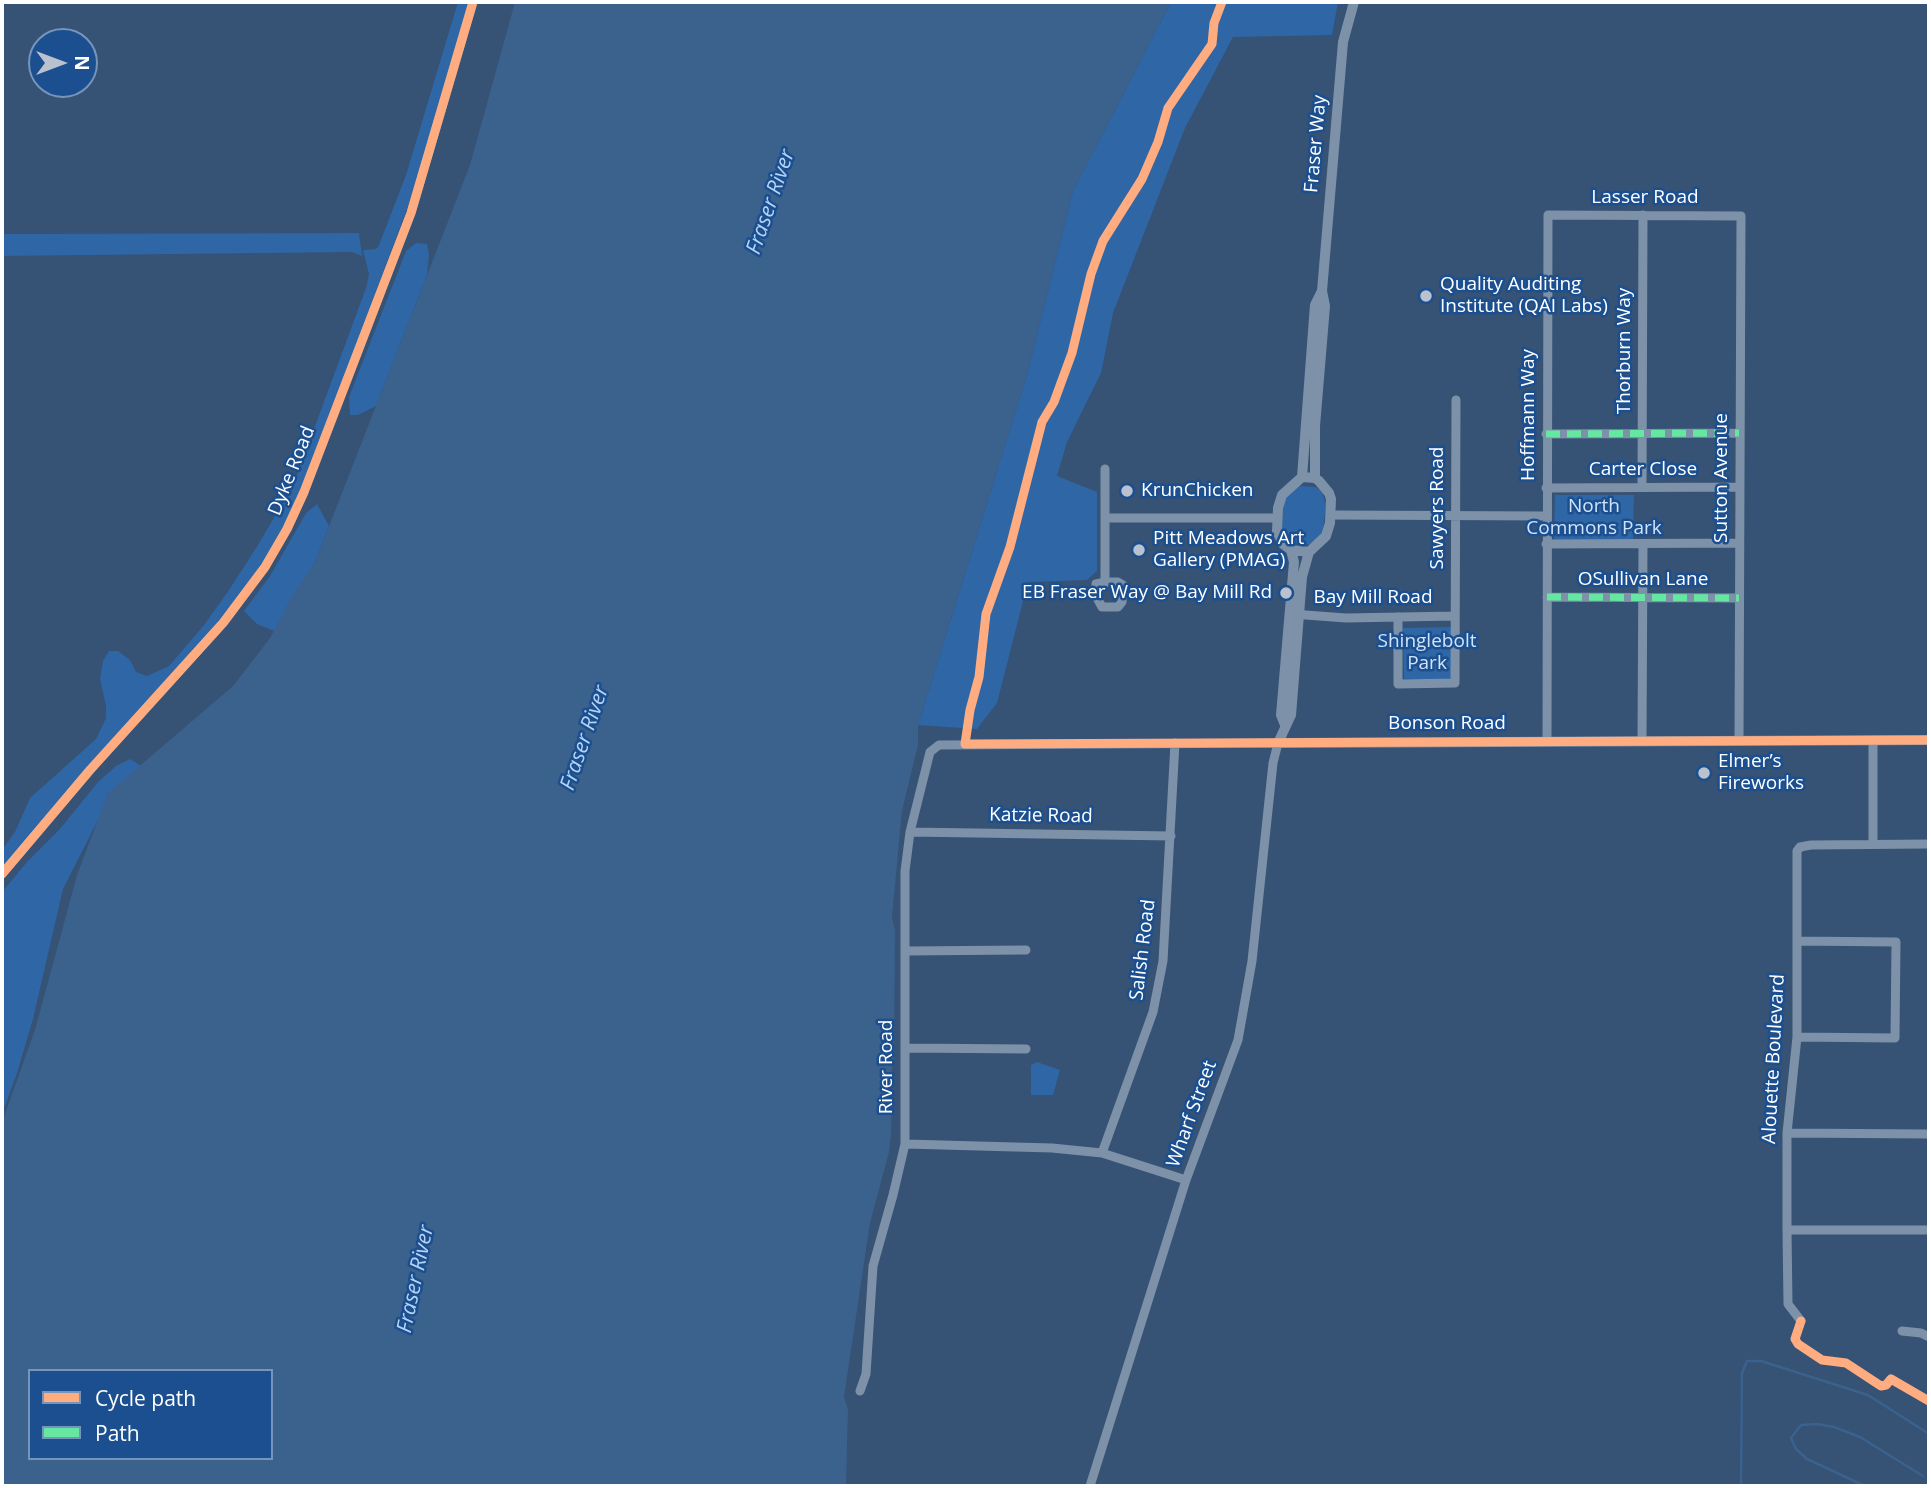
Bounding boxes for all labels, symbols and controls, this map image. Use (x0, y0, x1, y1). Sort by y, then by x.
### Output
north arrow (28, 28, 98, 98)
text: N (69, 55, 95, 71)
street label: Fraser Way (1300, 94, 1332, 194)
water label: Fraser River (741, 146, 801, 258)
street label: Lasser Road (1591, 187, 1699, 209)
place label: Quality Auditing Institute (QAI Labs) (1440, 274, 1608, 318)
marker: Quality Auditing Institute (QAI Labs) (1418, 288, 1434, 304)
street label: Thorburn Way (1614, 288, 1636, 414)
street label: Hoffmann Way (1518, 349, 1540, 481)
street label: Sutton Avenue (1711, 413, 1733, 543)
street label: Dyke Road (264, 423, 320, 519)
street label: Sawyers Road (1427, 447, 1449, 569)
street label: Carter Close (1589, 459, 1697, 481)
place label: KrunChicken (1141, 480, 1254, 502)
marker: KrunChicken (1119, 483, 1135, 499)
park label: North Commons Park (1526, 496, 1662, 540)
place label: Pitt Meadows Art Gallery (PMAG) (1153, 528, 1304, 572)
marker: Pitt Meadows Art Gallery (PMAG) (1131, 542, 1147, 558)
street label: OSullivan Lane (1578, 569, 1708, 591)
place label: EB Fraser Way @ Bay Mill Rd (1022, 582, 1272, 604)
marker: EB Fraser Way @ Bay Mill Rd (1278, 585, 1294, 601)
street label: Bay Mill Road (1313, 587, 1433, 609)
park label: Shinglebolt Park (1378, 631, 1476, 675)
water label: Fraser River (555, 682, 615, 794)
street label: Bonson Road (1388, 713, 1506, 735)
place label: Elmer’s Fireworks (1718, 751, 1804, 795)
marker: Elmer’s Fireworks (1696, 765, 1712, 781)
street label: Katzie Road (989, 804, 1093, 828)
street label: Salish Road (1125, 898, 1161, 1002)
street label: Alouette Boulevard (1758, 974, 1790, 1144)
street label: River Road (876, 1020, 898, 1114)
street label: Wharf Street (1162, 1058, 1222, 1170)
water label: Fraser River (392, 1223, 440, 1335)
legend (28, 1369, 273, 1460)
text: Cycle path (95, 1384, 196, 1412)
text: Path (95, 1419, 140, 1447)

